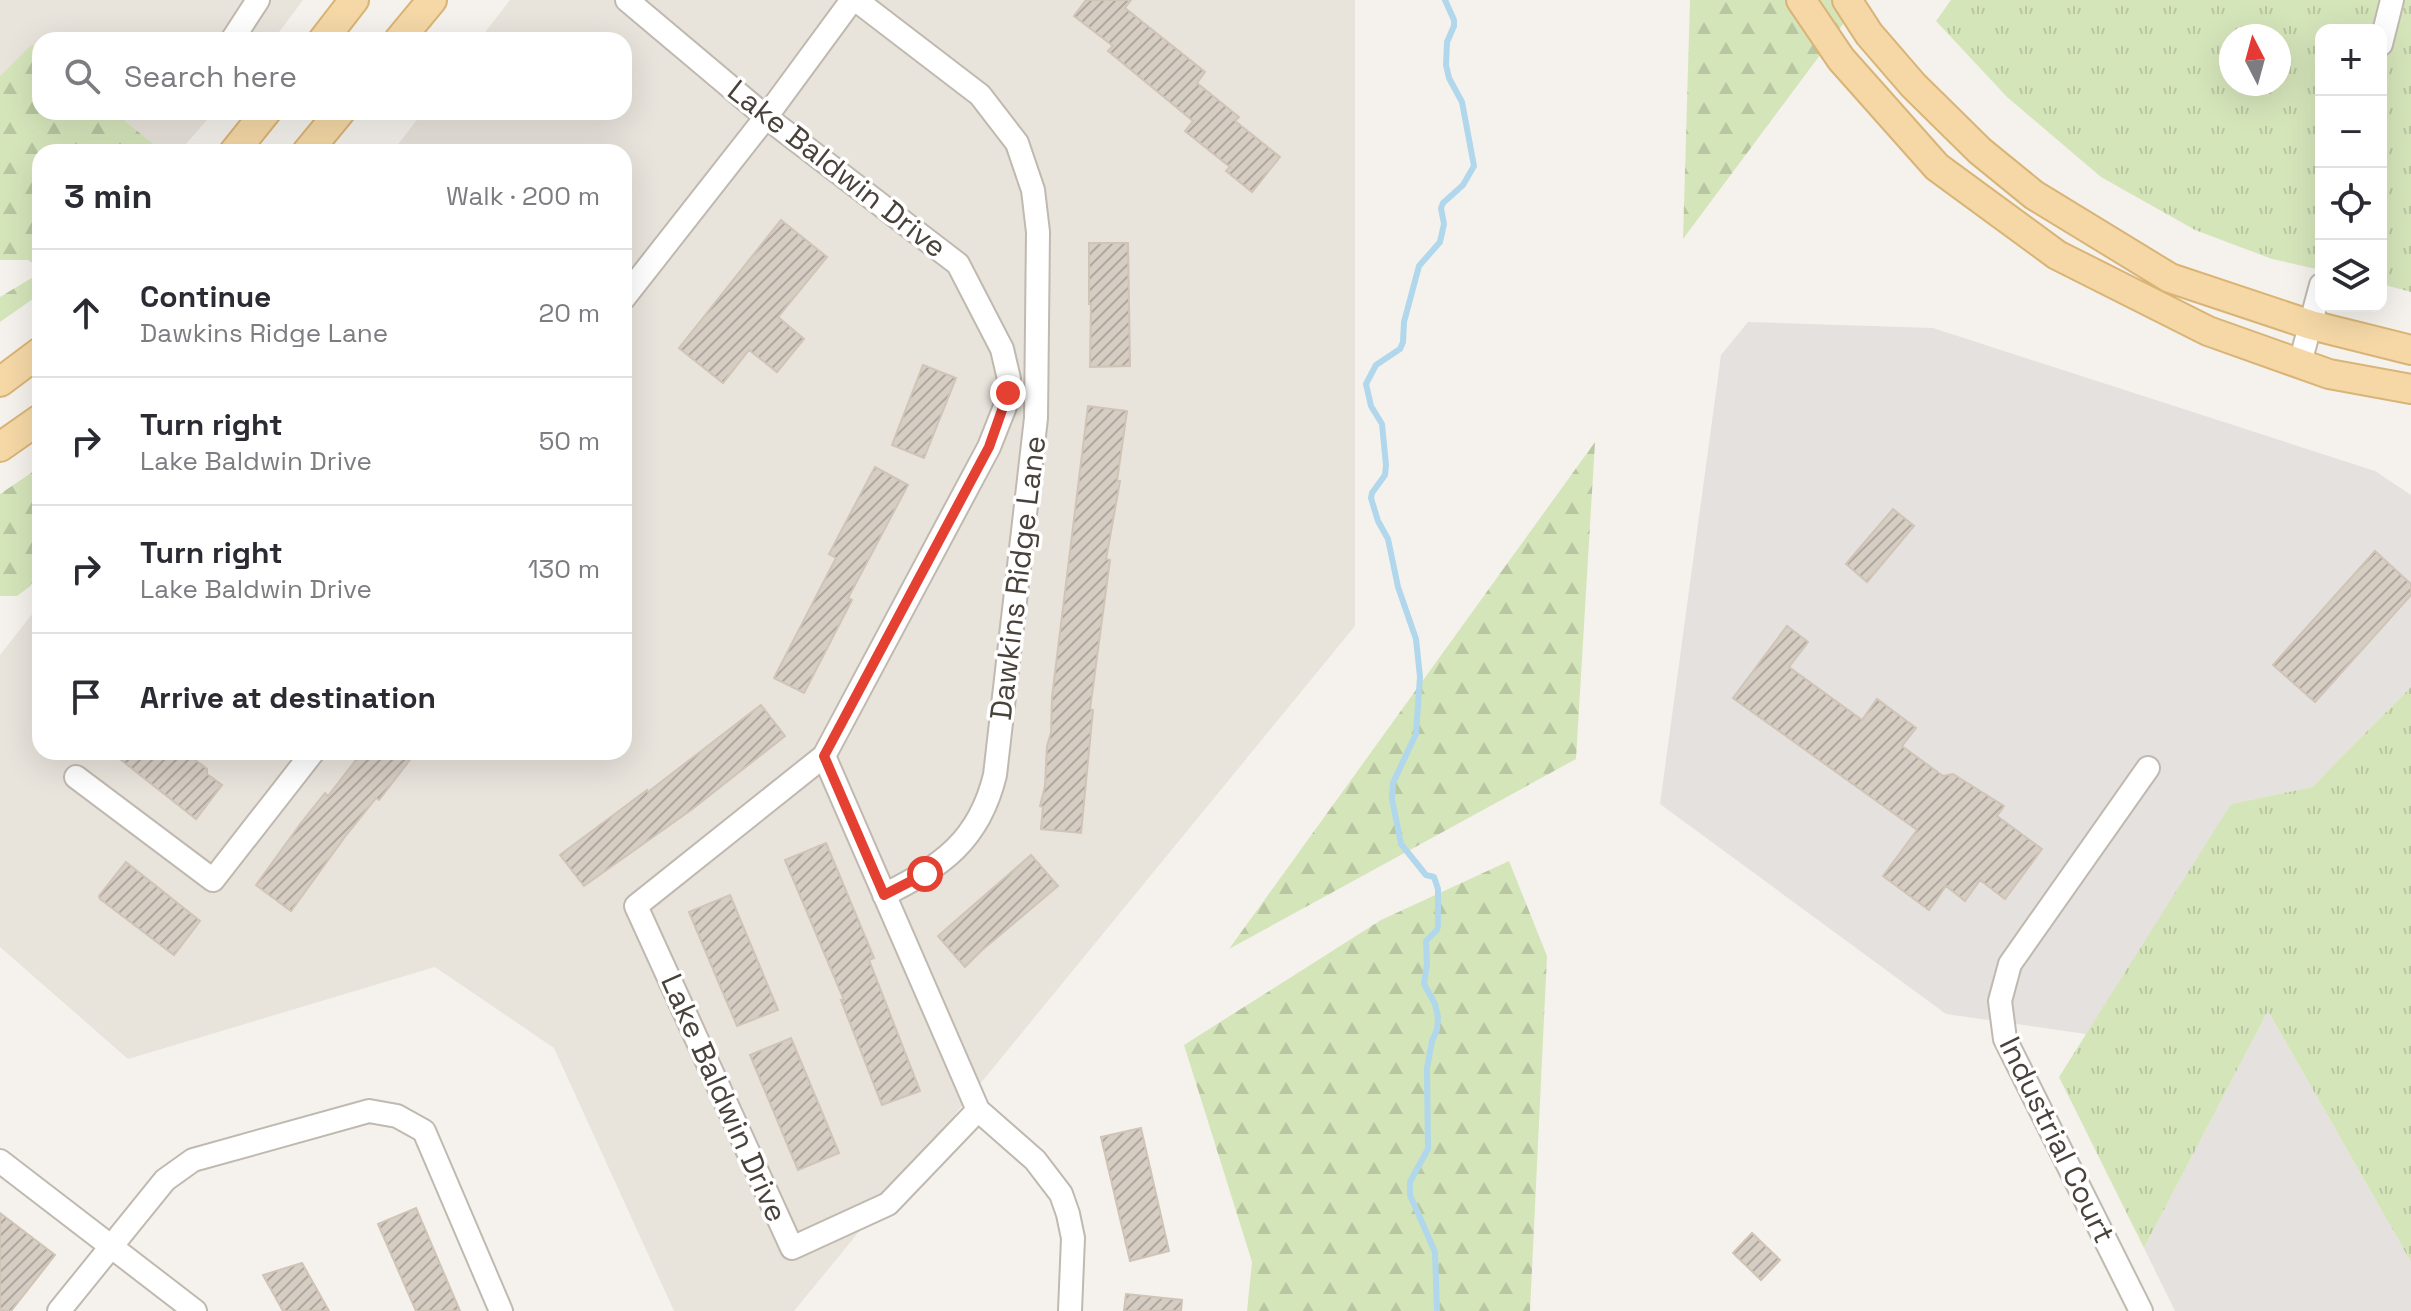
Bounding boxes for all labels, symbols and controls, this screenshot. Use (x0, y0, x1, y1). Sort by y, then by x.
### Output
north arrow (2219, 24, 2291, 96)
map controls (2315, 24, 2387, 312)
button: + (2315, 24, 2387, 96)
search box (32, 32, 632, 120)
icon: search (60, 54, 104, 98)
text: Search here (124, 57, 297, 96)
street label: Lake Baldwin Drive (720, 71, 955, 266)
button: − (2315, 96, 2387, 168)
button: locate (2315, 168, 2387, 240)
text: 3 min (64, 175, 152, 218)
text: Walk · 200 m (446, 179, 600, 213)
button: layers (2315, 240, 2387, 312)
text: Continue (140, 277, 271, 316)
icon: ahead (64, 291, 108, 335)
text: 20 m (539, 296, 600, 330)
text: Dawkins Ridge Lane (140, 316, 388, 350)
route end (990, 375, 1026, 411)
text: Turn right (140, 405, 283, 444)
icon: right (64, 419, 108, 463)
text: 50 m (539, 424, 600, 458)
street label: Dawkins Ridge Lane (981, 433, 1054, 722)
text: Lake Baldwin Drive (140, 444, 372, 478)
text: Turn right (140, 533, 283, 572)
icon: right (64, 547, 108, 591)
text: 130 m (528, 552, 600, 586)
text: Lake Baldwin Drive (140, 572, 372, 606)
icon: arrive (64, 675, 108, 719)
text: Arrive at destination (140, 678, 436, 717)
route start (907, 856, 943, 892)
street label: Lake Baldwin Drive (652, 968, 797, 1228)
street label: Industrial Court (1991, 1030, 2124, 1249)

